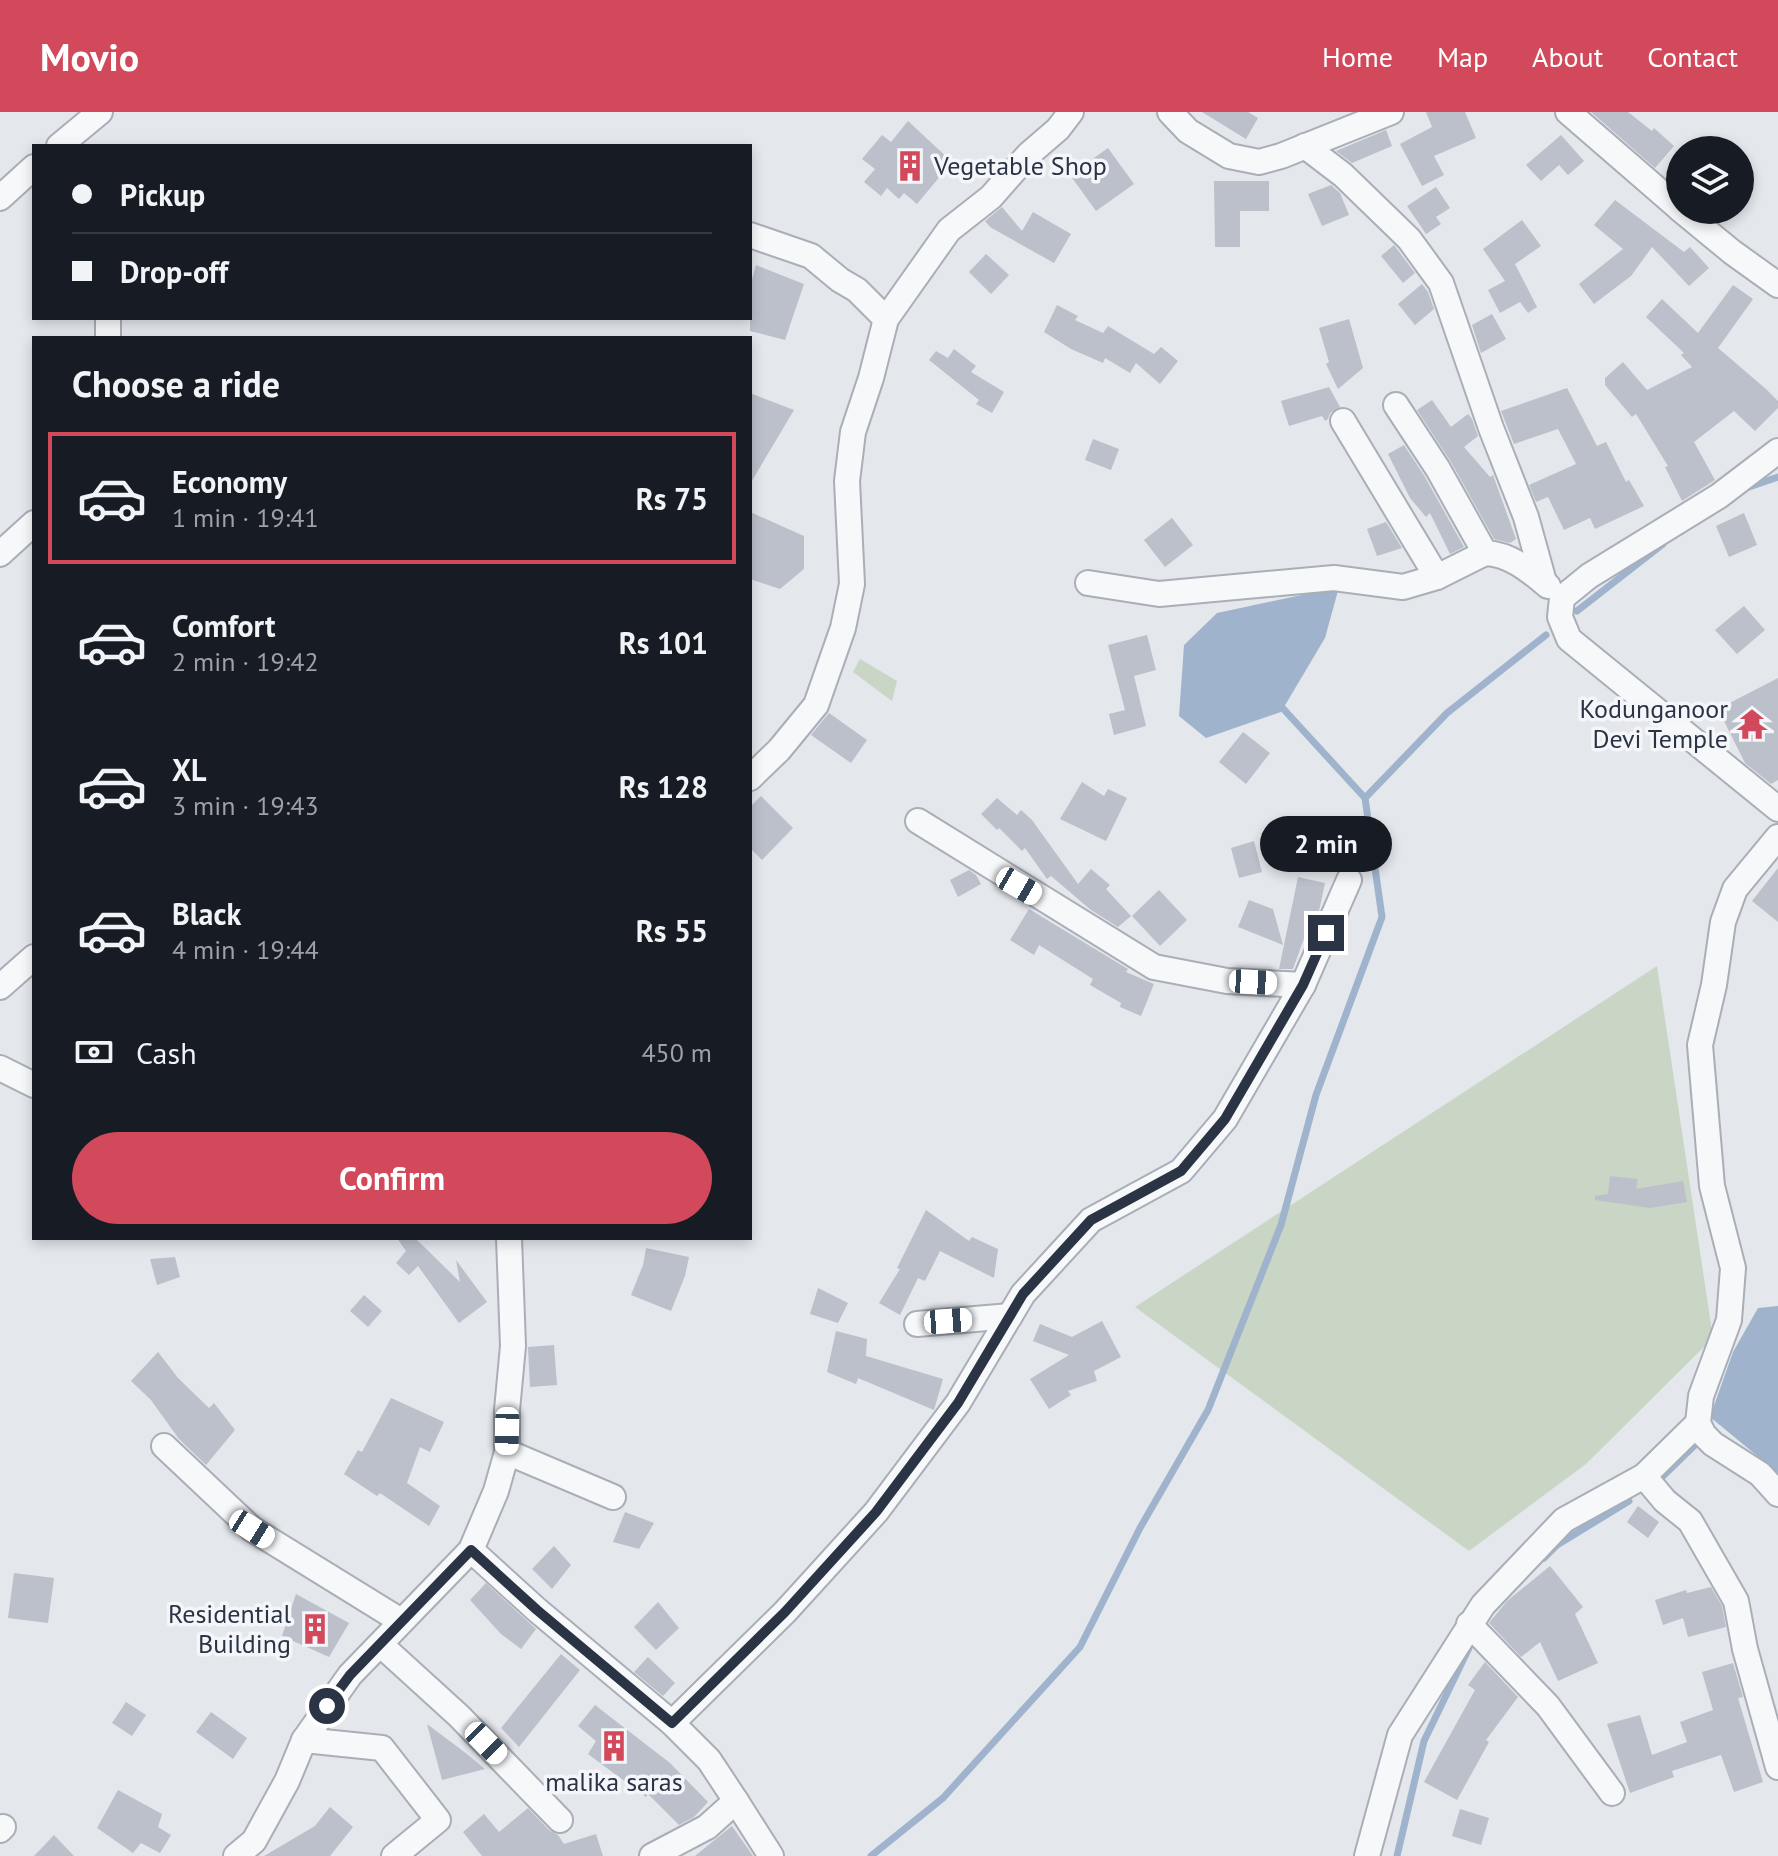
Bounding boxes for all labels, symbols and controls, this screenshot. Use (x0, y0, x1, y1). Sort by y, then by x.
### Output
text: Movio (40, 32, 139, 81)
text: Home (1322, 38, 1393, 75)
text: Map (1437, 38, 1488, 75)
text: About (1532, 38, 1603, 75)
text: Contact (1647, 38, 1738, 75)
map controls (1666, 136, 1754, 224)
button: layers (1666, 136, 1754, 224)
building icon: Vegetable Shop (893, 149, 927, 183)
place label: Vegetable Shop (933, 149, 1107, 182)
text: Pickup (120, 175, 205, 214)
text: Drop-off (120, 252, 228, 291)
text: Choose a ride (72, 360, 280, 407)
icon: car (76, 462, 148, 534)
text: Economy (172, 462, 287, 501)
text: Rs 75 (636, 479, 708, 518)
text: 1 min · 19:41 (172, 501, 319, 534)
icon: car (76, 606, 148, 678)
text: Comfort (172, 606, 275, 645)
text: Rs 101 (619, 623, 708, 662)
text: 2 min · 19:42 (172, 645, 319, 678)
place label: Kodunganoor Devi Temple (1579, 692, 1728, 755)
temple icon: Kodunganoor Devi Temple (1735, 707, 1769, 741)
icon: car (76, 750, 148, 822)
text: XL (172, 750, 206, 789)
text: Rs 128 (619, 767, 708, 806)
text: 3 min · 19:43 (172, 789, 319, 822)
callout: 2 min (1260, 817, 1392, 873)
text: 2 min (1294, 827, 1358, 860)
car (992, 864, 1046, 908)
icon: car (76, 894, 148, 966)
text: Black (172, 894, 241, 933)
text: Rs 55 (636, 911, 708, 950)
route end (1308, 915, 1344, 951)
text: 4 min · 19:44 (172, 933, 319, 966)
car (1228, 969, 1278, 995)
icon: cash (72, 1030, 116, 1074)
text: Cash (136, 1033, 197, 1072)
text: 450 m (641, 1036, 712, 1069)
button: Confirm (72, 1132, 712, 1224)
car (923, 1307, 973, 1335)
car (495, 1407, 519, 1455)
car (225, 1506, 279, 1552)
place label: Residential Building (168, 1597, 291, 1660)
building icon: Residential Building (298, 1612, 332, 1646)
route start (309, 1688, 345, 1724)
car (461, 1718, 511, 1768)
building icon: malika saras (597, 1729, 631, 1763)
place label: malika saras (545, 1765, 683, 1798)

